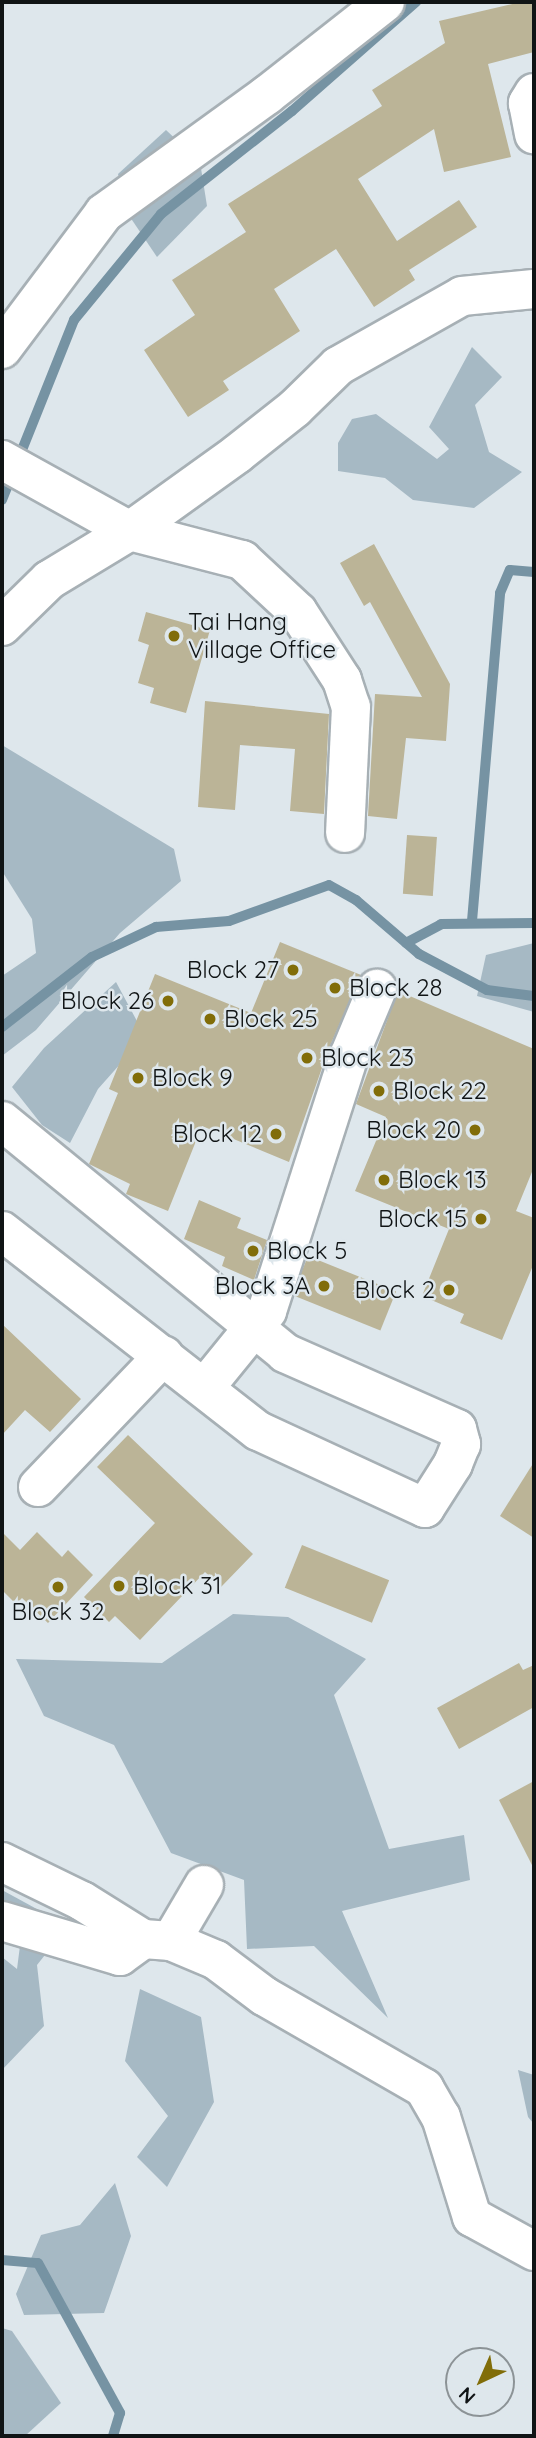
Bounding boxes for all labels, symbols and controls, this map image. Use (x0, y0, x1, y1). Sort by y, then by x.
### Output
place label: Tai Hang Village Office (188, 608, 336, 664)
marker: Tai Hang Village Office (166, 628, 182, 644)
place label: Block 27 (187, 956, 279, 984)
marker: Block 27 (285, 962, 301, 978)
place label: Block 28 (349, 974, 442, 1002)
marker: Block 28 (327, 980, 343, 996)
place label: Block 26 (61, 987, 154, 1015)
marker: Block 26 (160, 993, 176, 1009)
place label: Block 25 (224, 1005, 318, 1033)
marker: Block 25 (202, 1011, 218, 1027)
place label: Block 23 (321, 1044, 414, 1072)
marker: Block 23 (299, 1050, 315, 1066)
place label: Block 9 (152, 1064, 233, 1092)
marker: Block 9 (130, 1070, 146, 1086)
place label: Block 22 (393, 1077, 487, 1105)
marker: Block 22 (371, 1083, 387, 1099)
place label: Block 20 (366, 1116, 461, 1144)
place label: Block 12 (173, 1120, 262, 1148)
marker: Block 20 (467, 1122, 483, 1138)
marker: Block 12 (268, 1126, 284, 1142)
place label: Block 13 (398, 1166, 487, 1194)
marker: Block 13 (376, 1172, 392, 1188)
place label: Block 15 (378, 1205, 467, 1233)
marker: Block 15 (473, 1211, 489, 1227)
place label: Block 5 (267, 1237, 347, 1265)
marker: Block 5 (245, 1243, 261, 1259)
place label: Block 3A (215, 1272, 310, 1300)
place label: Block 2 (355, 1276, 435, 1304)
marker: Block 3A (316, 1278, 332, 1294)
marker: Block 2 (441, 1282, 457, 1298)
place label: Block 31 (133, 1572, 222, 1600)
marker: Block 31 (111, 1578, 127, 1594)
marker: Block 32 (50, 1579, 66, 1595)
place label: Block 32 (11, 1598, 105, 1626)
north arrow (445, 2347, 515, 2417)
text: N (453, 2382, 480, 2409)

